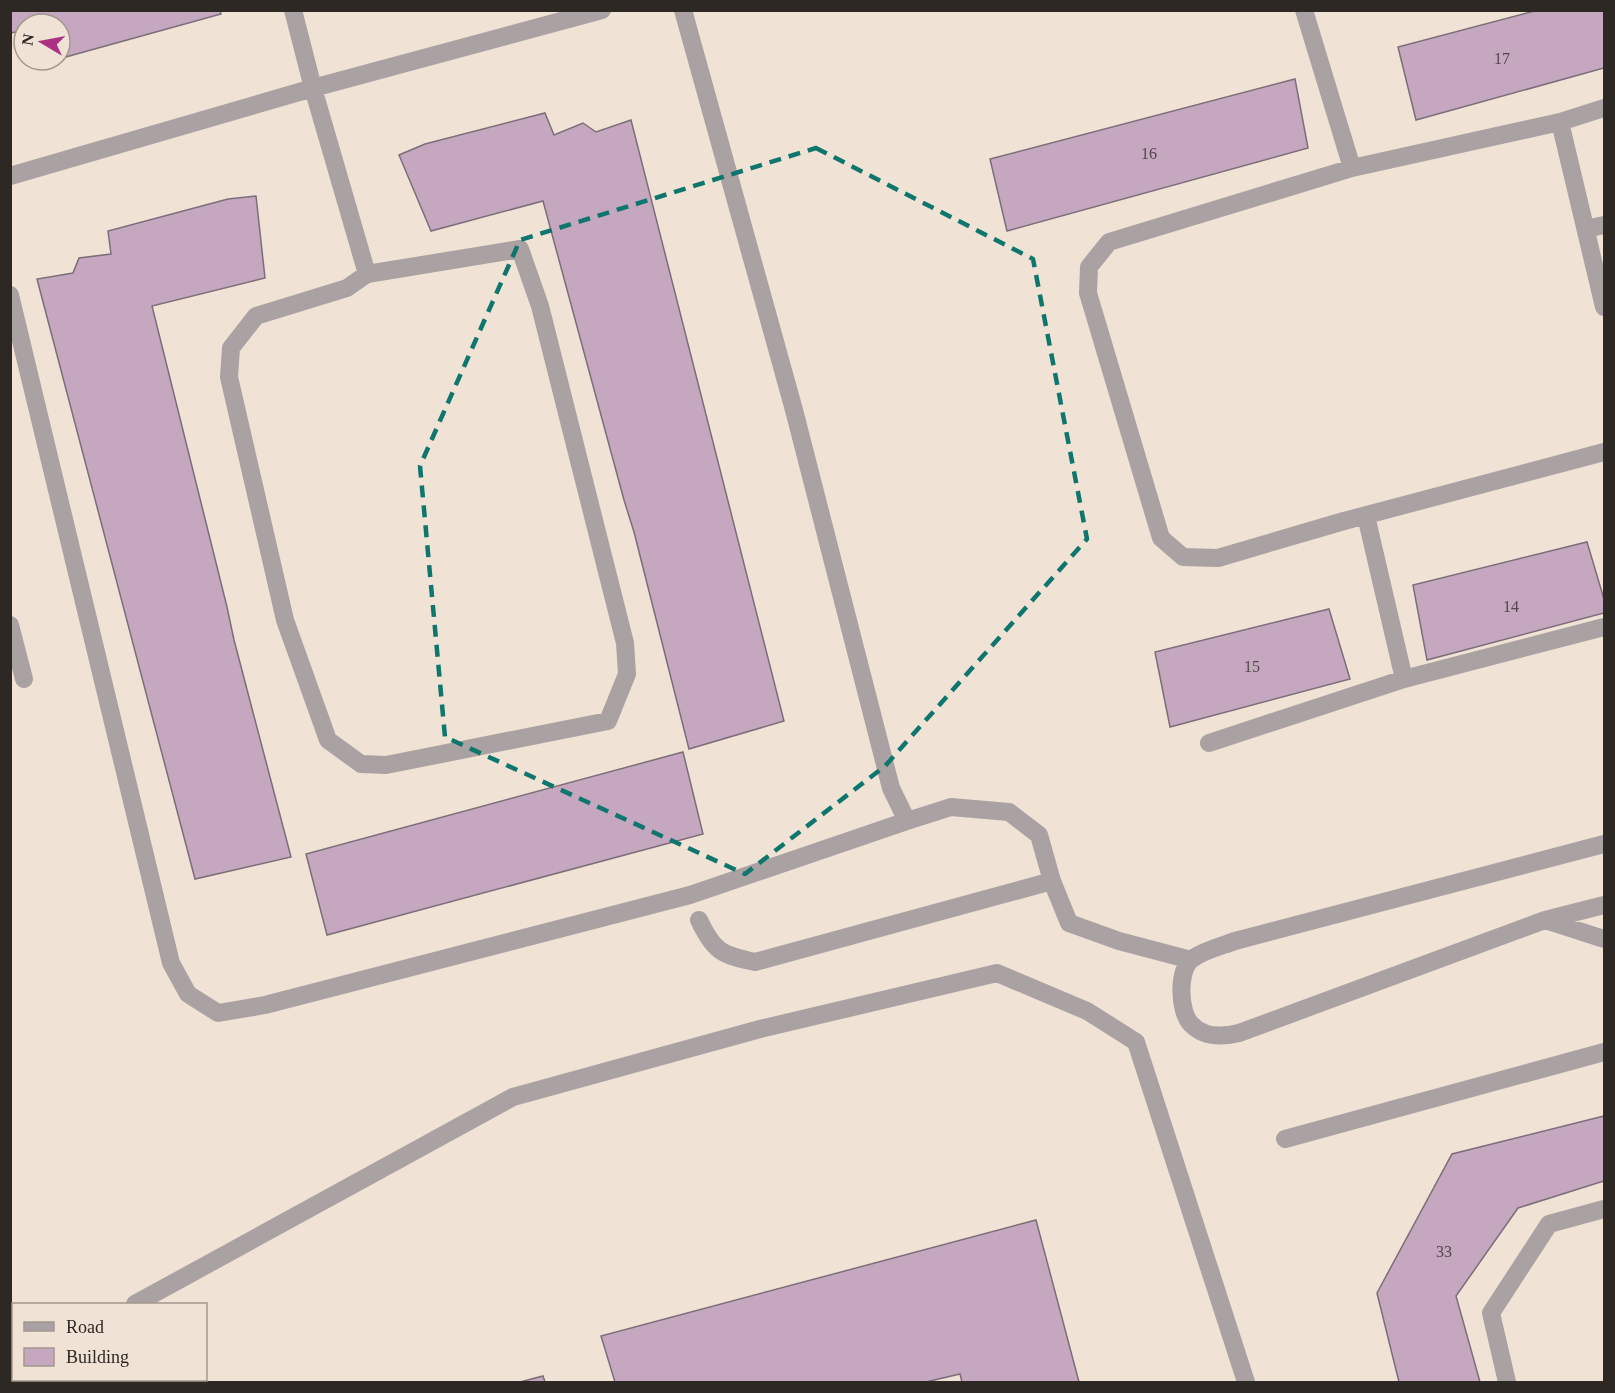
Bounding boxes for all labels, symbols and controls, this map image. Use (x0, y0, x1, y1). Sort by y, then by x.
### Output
north arrow (12, 12, 72, 72)
text: N (18, 32, 37, 47)
house number: 17 (1494, 50, 1510, 67)
house number: 16 (1141, 145, 1157, 162)
house number: 14 (1503, 598, 1519, 615)
house number: 15 (1244, 658, 1260, 675)
house number: 33 (1436, 1243, 1452, 1260)
legend (12, 1303, 207, 1381)
text: Road (66, 1317, 104, 1337)
text: Building (66, 1347, 129, 1367)

